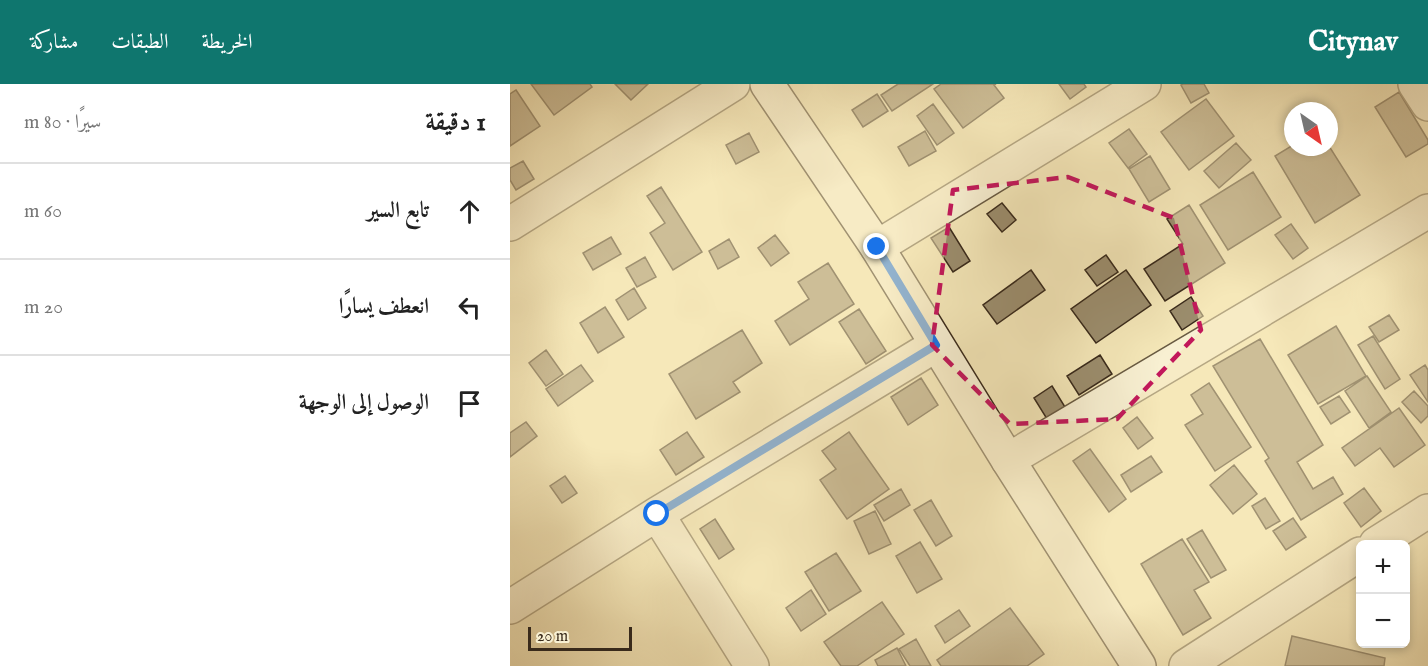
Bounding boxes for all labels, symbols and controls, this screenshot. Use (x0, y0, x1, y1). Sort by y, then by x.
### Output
text: Citynav (1308, 25, 1398, 60)
text: مشاركة (30, 29, 78, 56)
text: الطبقات (111, 29, 168, 56)
text: الخريطة (201, 29, 253, 56)
north arrow (1284, 102, 1338, 156)
text: 1 دقيقة (425, 106, 486, 139)
text: سيرًا · 80 m (24, 110, 101, 135)
icon: ahead (453, 195, 486, 228)
text: تابع السير (367, 197, 429, 225)
text: 60 m (24, 199, 62, 224)
route end (863, 233, 889, 259)
icon: left (453, 291, 486, 324)
text: انعطف يسارًا (339, 293, 429, 321)
text: 20 m (24, 295, 63, 320)
icon: arrive (453, 387, 486, 420)
text: الوصول إلى الوجهة (299, 389, 429, 417)
route start (643, 500, 669, 526)
map controls (1356, 540, 1410, 648)
button: + (1356, 540, 1410, 594)
button: − (1356, 594, 1410, 648)
scale bar (528, 624, 632, 652)
text: 20 m (537, 627, 568, 647)

